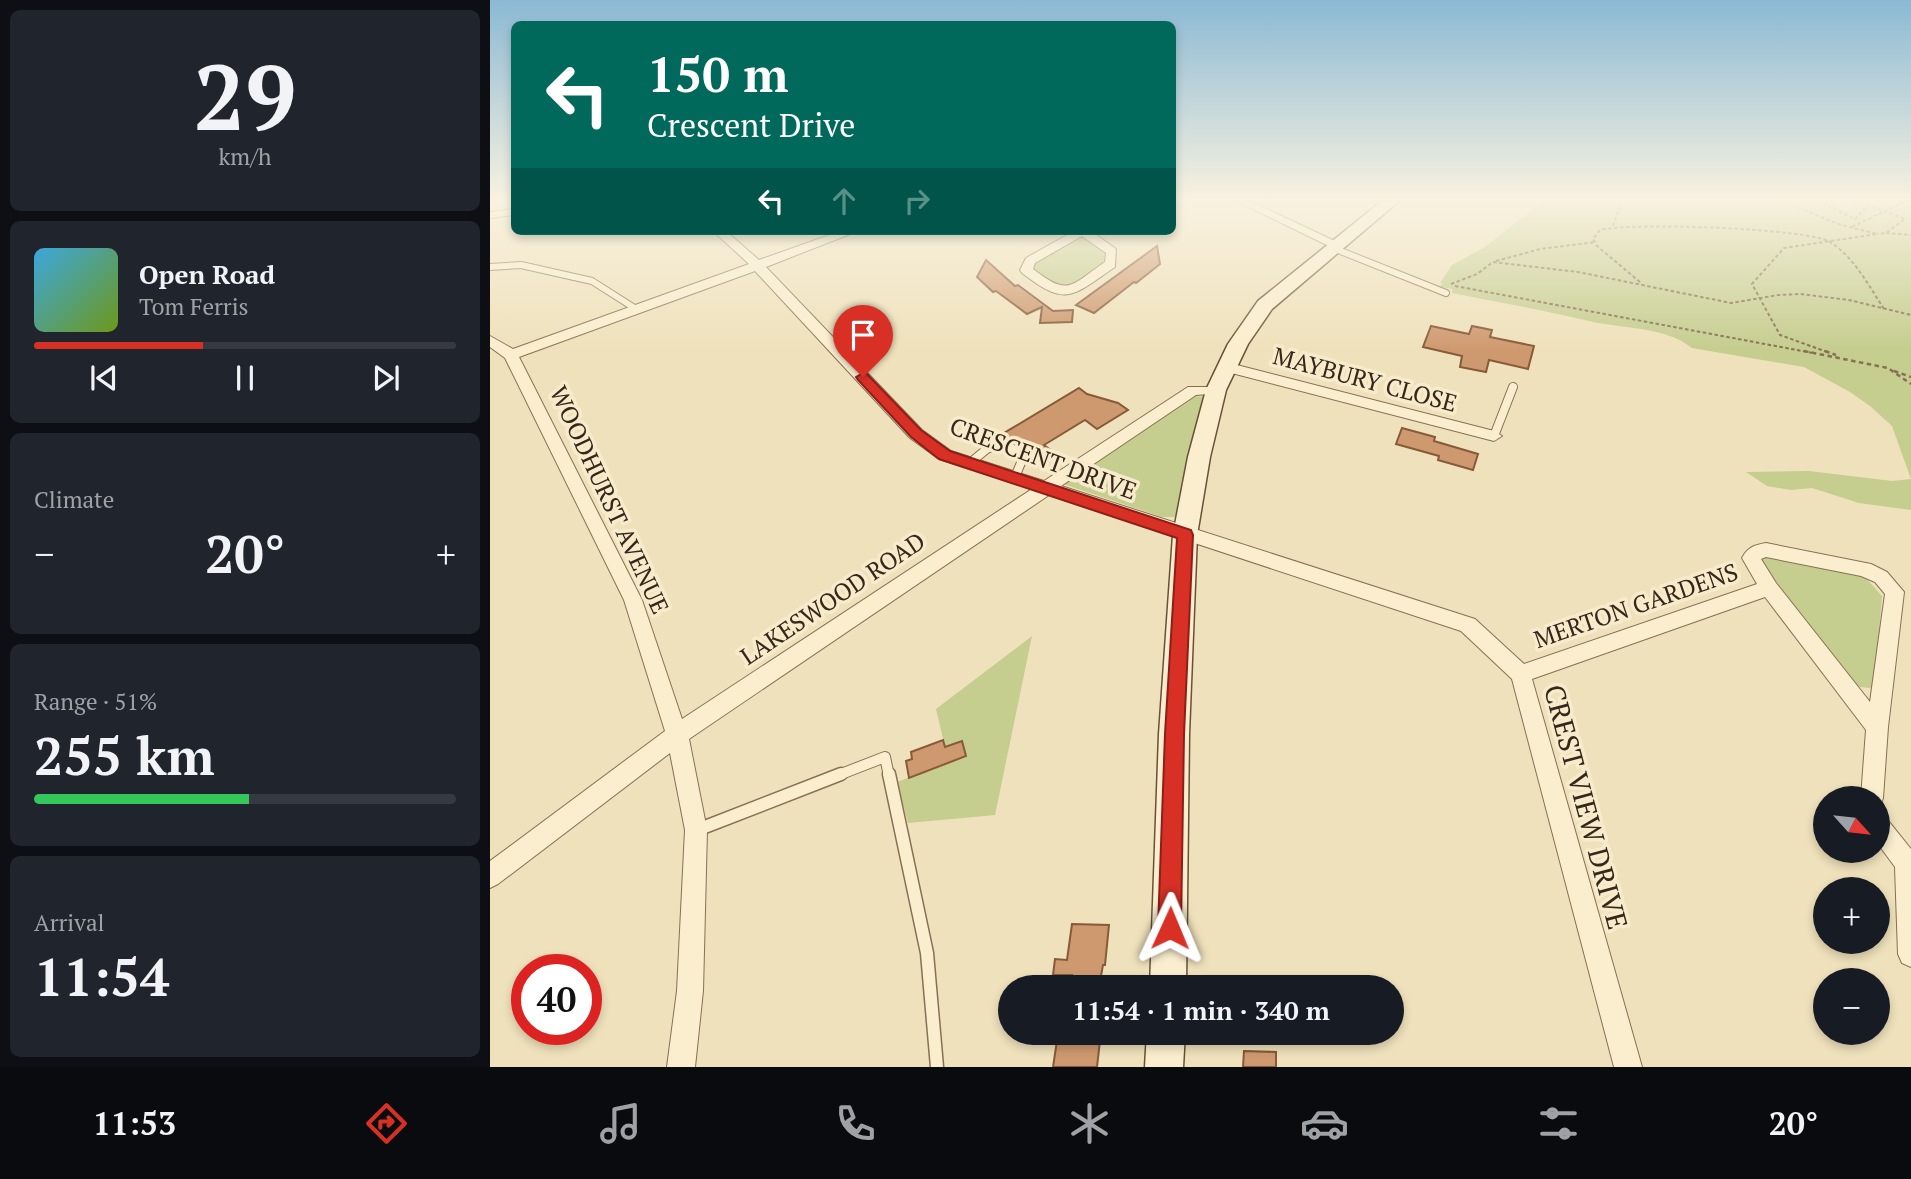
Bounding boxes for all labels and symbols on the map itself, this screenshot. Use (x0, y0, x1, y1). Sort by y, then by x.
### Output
pin (833, 305, 893, 377)
street label: MAYBURY CLOSE (1270, 339, 1461, 419)
street label: WOODHURST AVENUE (543, 380, 677, 619)
street label: CRESCENT DRIVE (946, 409, 1141, 507)
street label: LAKESWOOD ROAD (734, 524, 931, 672)
street label: MERTON GARDENS (1529, 555, 1742, 655)
street label: CREST VIEW DRIVE (1536, 681, 1637, 933)
north arrow (1813, 786, 1890, 863)
position arrow (1133, 891, 1207, 965)
speed limit sign: 40 (511, 954, 602, 1045)

